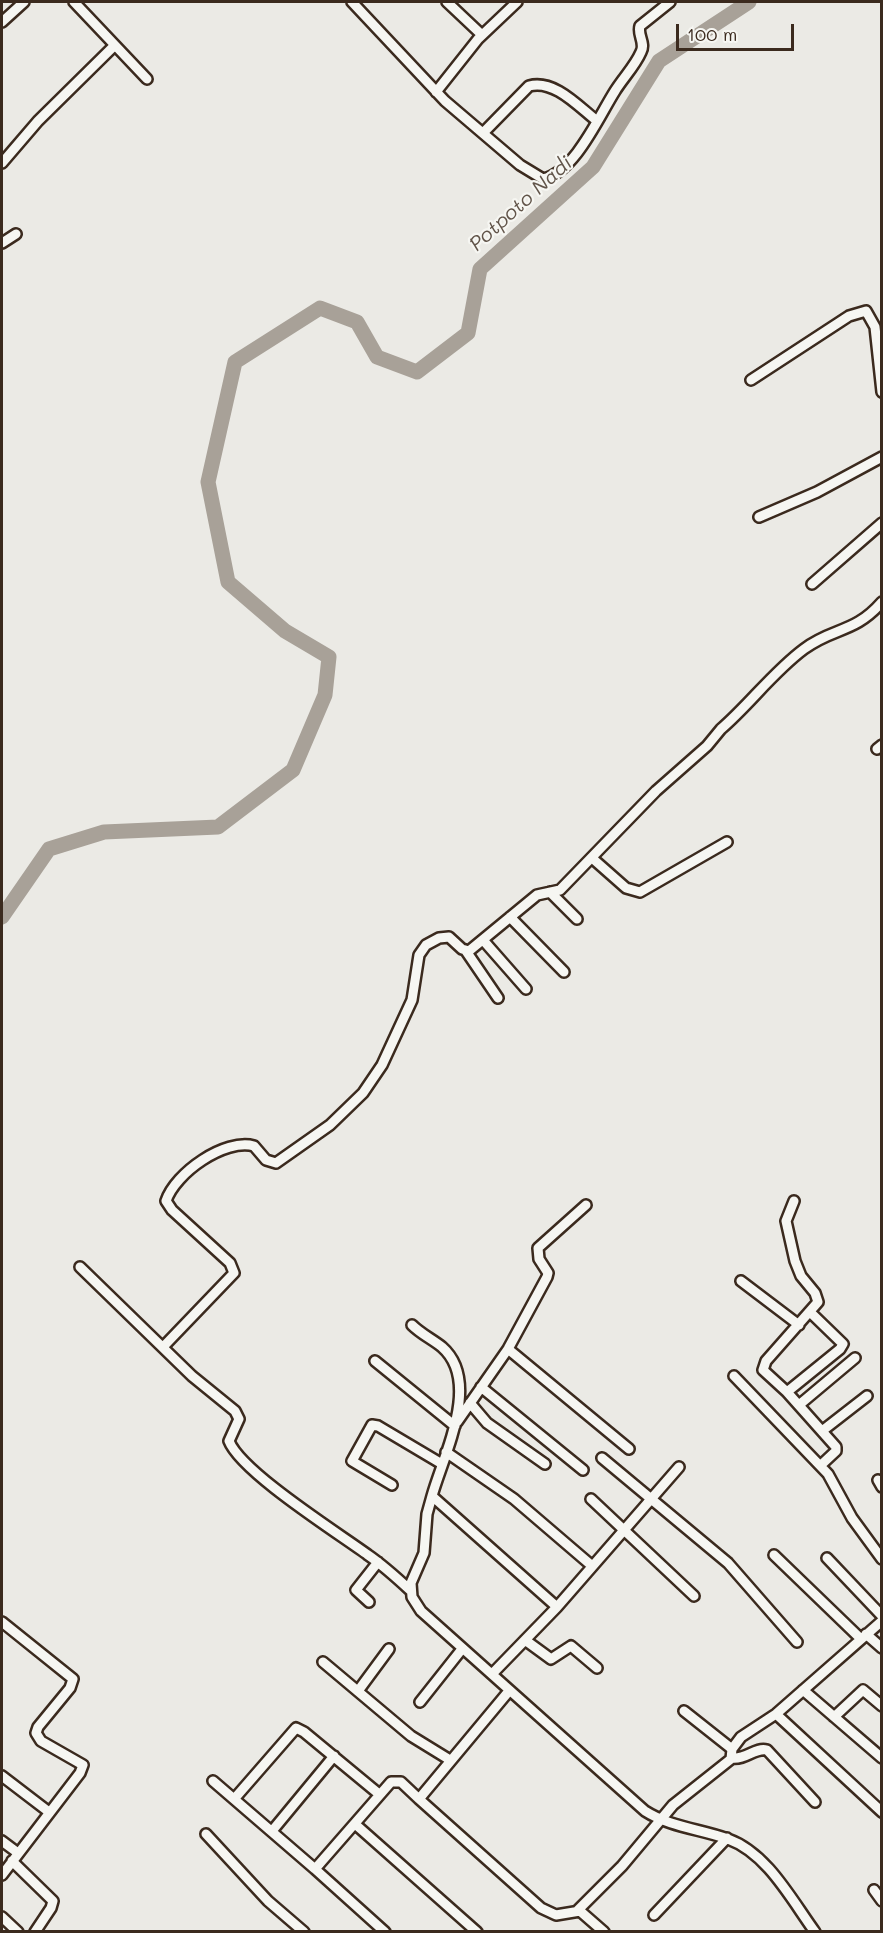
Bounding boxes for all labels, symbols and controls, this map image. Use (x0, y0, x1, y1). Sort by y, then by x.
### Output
scale bar (679, 12, 798, 50)
text: 100 m (687, 22, 737, 46)
water label: Potpoto Nadi (465, 152, 577, 256)

